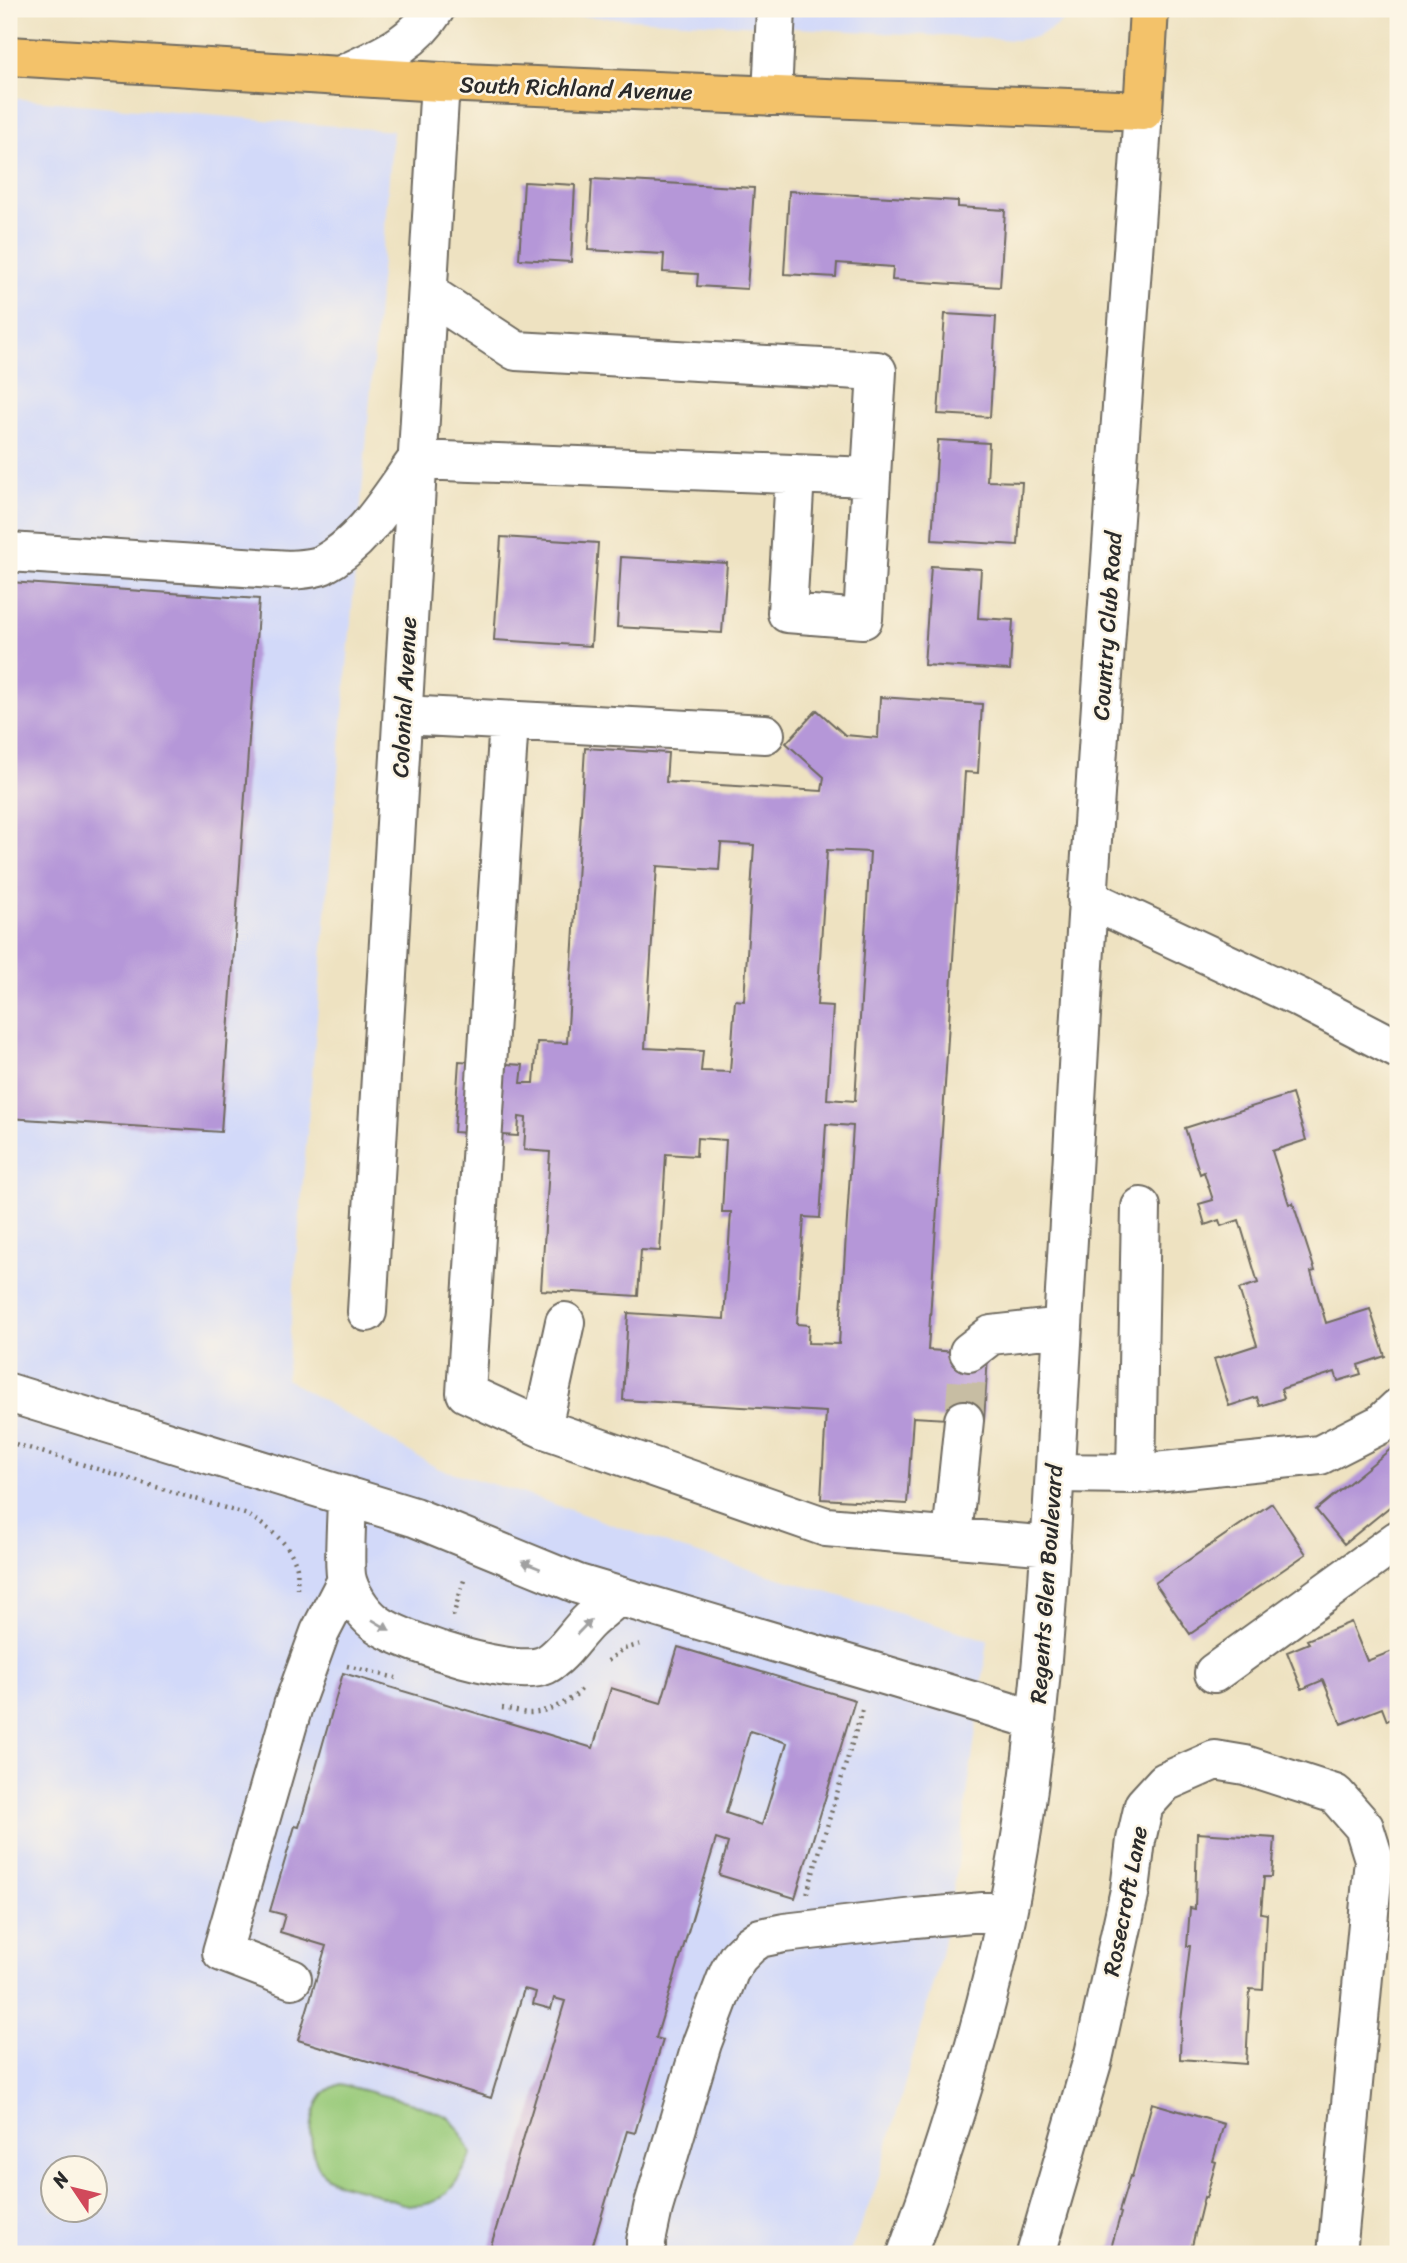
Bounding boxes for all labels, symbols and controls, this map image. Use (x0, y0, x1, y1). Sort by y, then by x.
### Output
street label: South Richland Avenue (459, 64, 693, 113)
street label: Country Club Road (1080, 528, 1135, 722)
street label: Colonial Avenue (380, 615, 429, 779)
street label: Regents Glen Boulevard (1018, 1461, 1075, 1705)
one-way arrow (520, 1559, 541, 1570)
one-way arrow (576, 1618, 593, 1635)
one-way arrow (372, 1619, 391, 1631)
street label: Rosecroft Lane (1091, 1822, 1160, 1980)
north arrow (38, 2154, 108, 2224)
text: N (43, 2164, 78, 2195)

